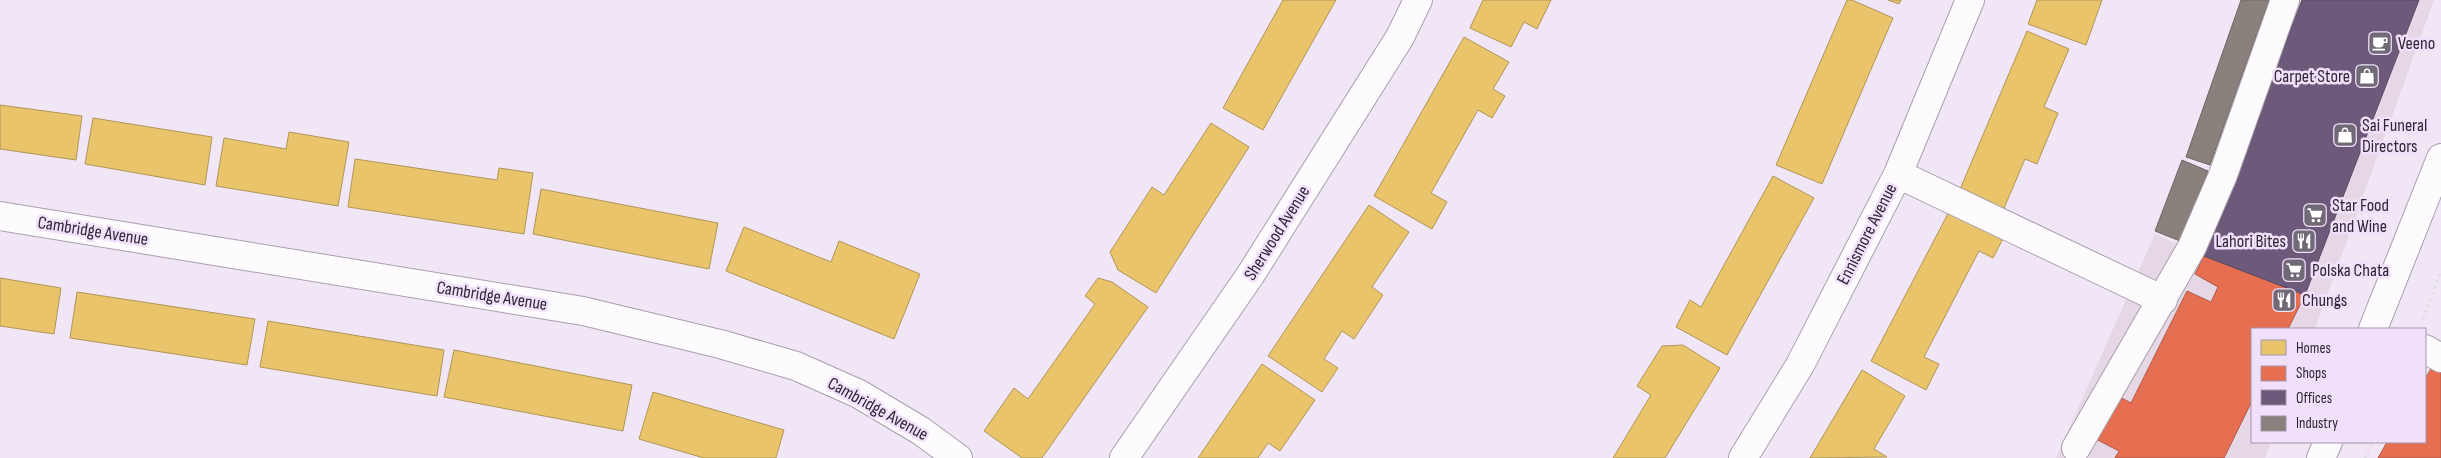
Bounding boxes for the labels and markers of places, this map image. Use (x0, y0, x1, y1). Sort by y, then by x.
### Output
cafe icon: Veeno (2367, 30, 2393, 56)
place label: Veeno (2398, 33, 2435, 54)
shop icon: Carpet Store (2354, 63, 2380, 89)
place label: Carpet Store (2274, 66, 2350, 87)
place label: Sai Funeral Directors (2362, 115, 2427, 157)
shop icon: Sai Funeral Directors (2332, 122, 2358, 148)
place label: Star Food and Wine (2332, 195, 2389, 237)
supermarket icon: Star Food and Wine (2302, 202, 2328, 228)
restaurant icon: Lahori Bites (2291, 228, 2317, 254)
place label: Lahori Bites (2215, 231, 2286, 252)
supermarket icon: Polska Chata (2281, 257, 2307, 283)
place label: Polska Chata (2312, 260, 2389, 281)
restaurant icon: Chungs (2271, 287, 2297, 313)
place label: Chungs (2302, 290, 2347, 311)

